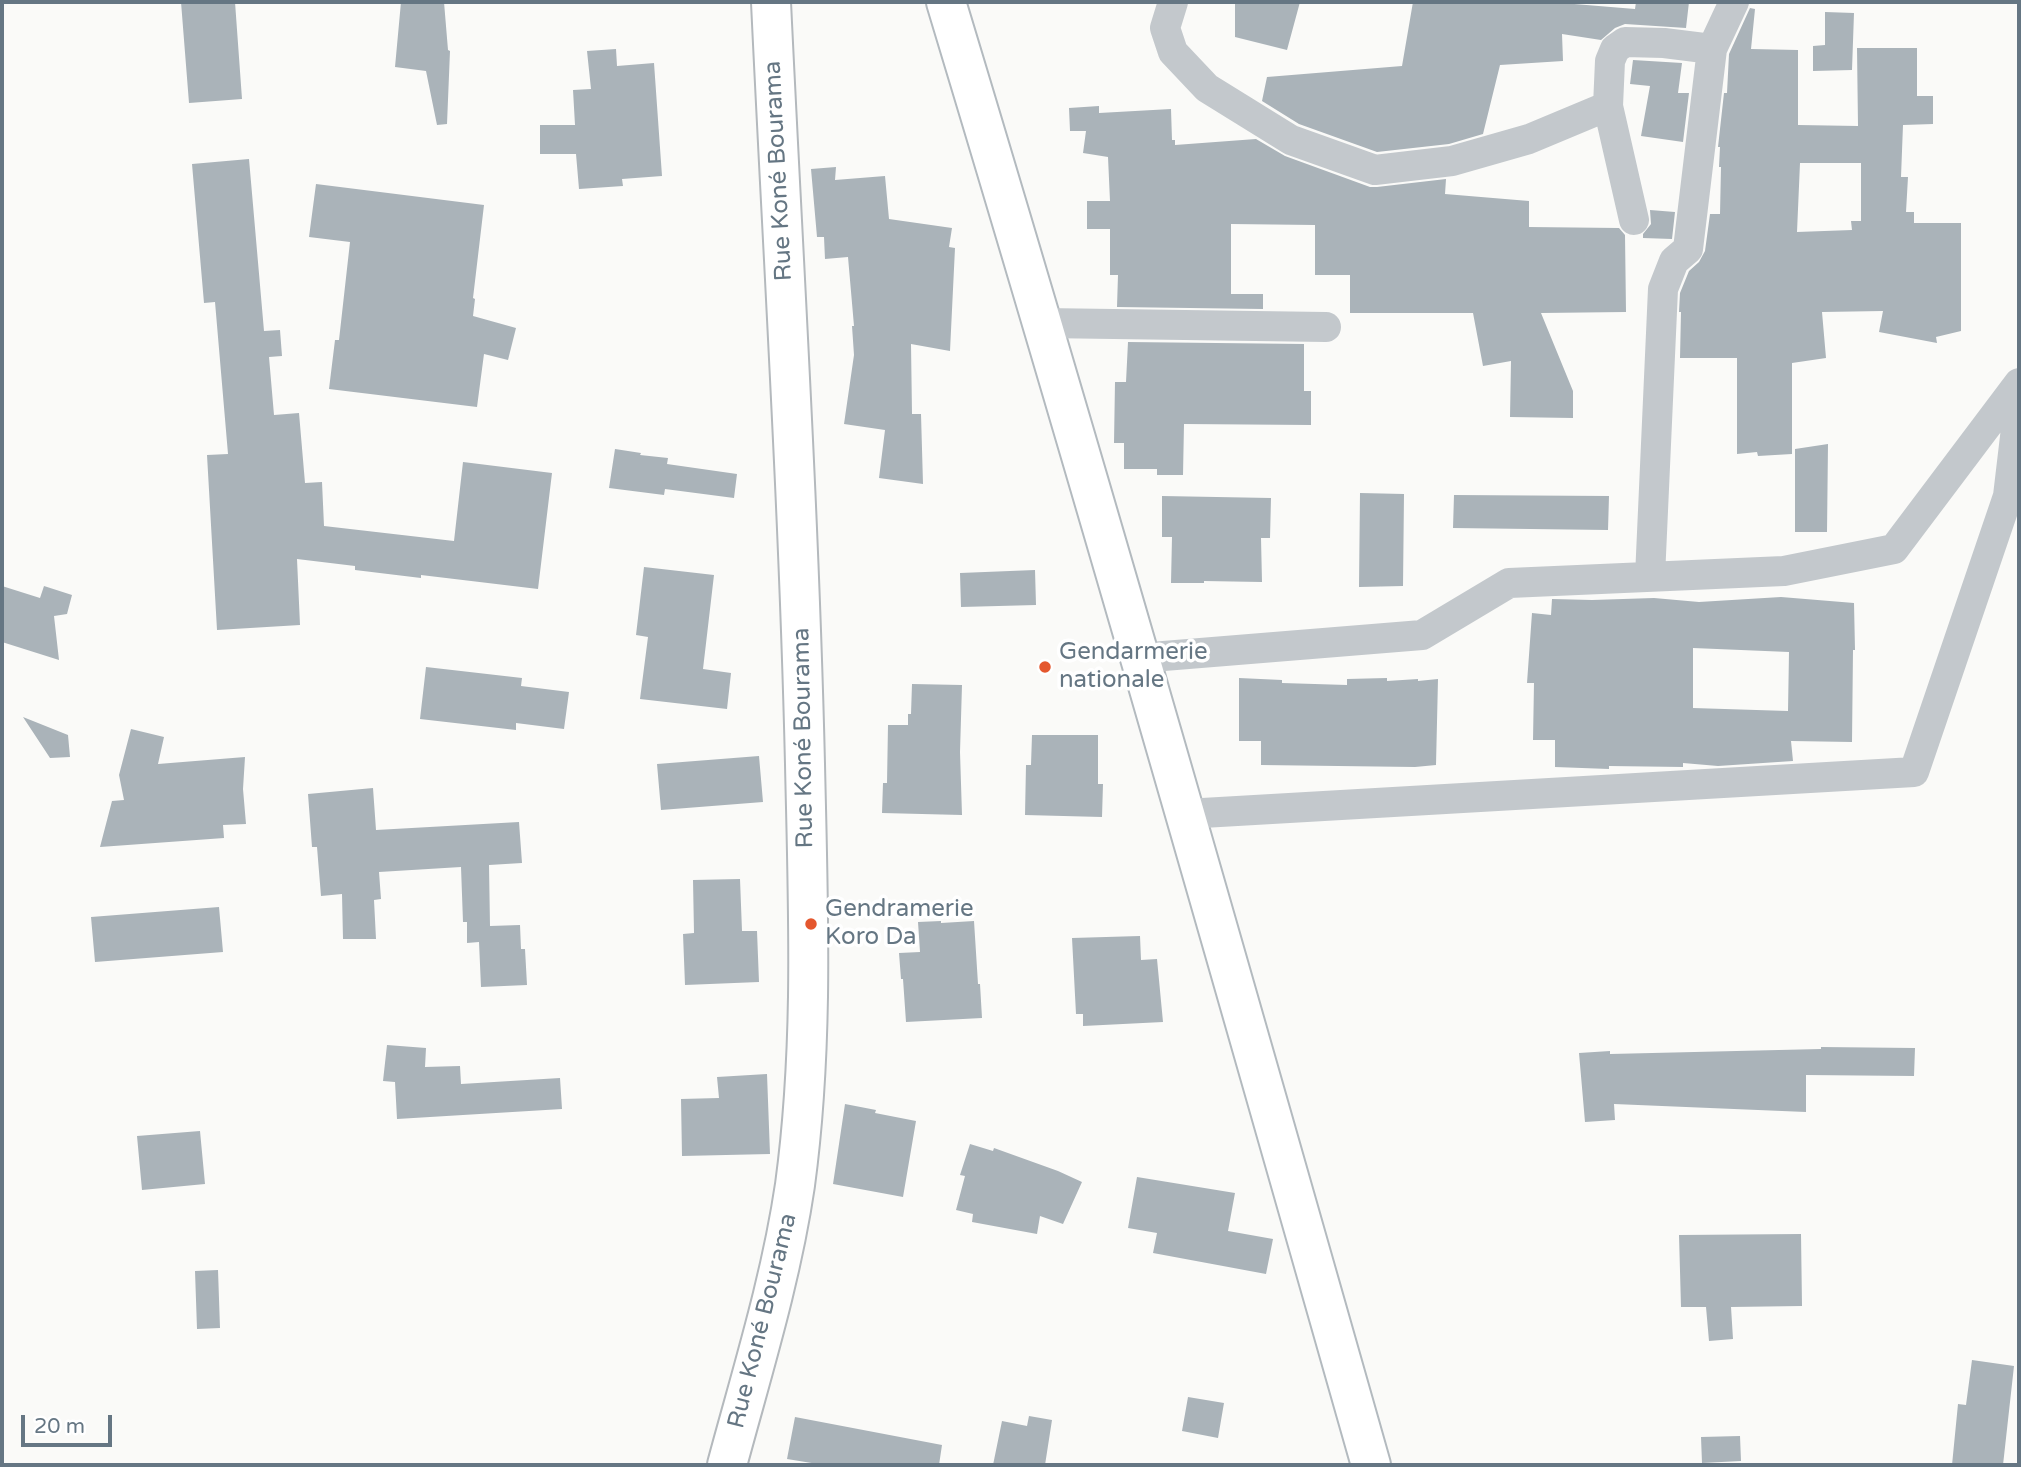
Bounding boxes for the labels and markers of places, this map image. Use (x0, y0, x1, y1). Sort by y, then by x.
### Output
place label: Gendarmerie nationale (1059, 639, 1208, 695)
marker: Gendarmerie nationale (1037, 659, 1053, 675)
place label: Gendramerie Koro Da (825, 896, 974, 952)
marker: Gendramerie Koro Da (803, 916, 819, 932)

